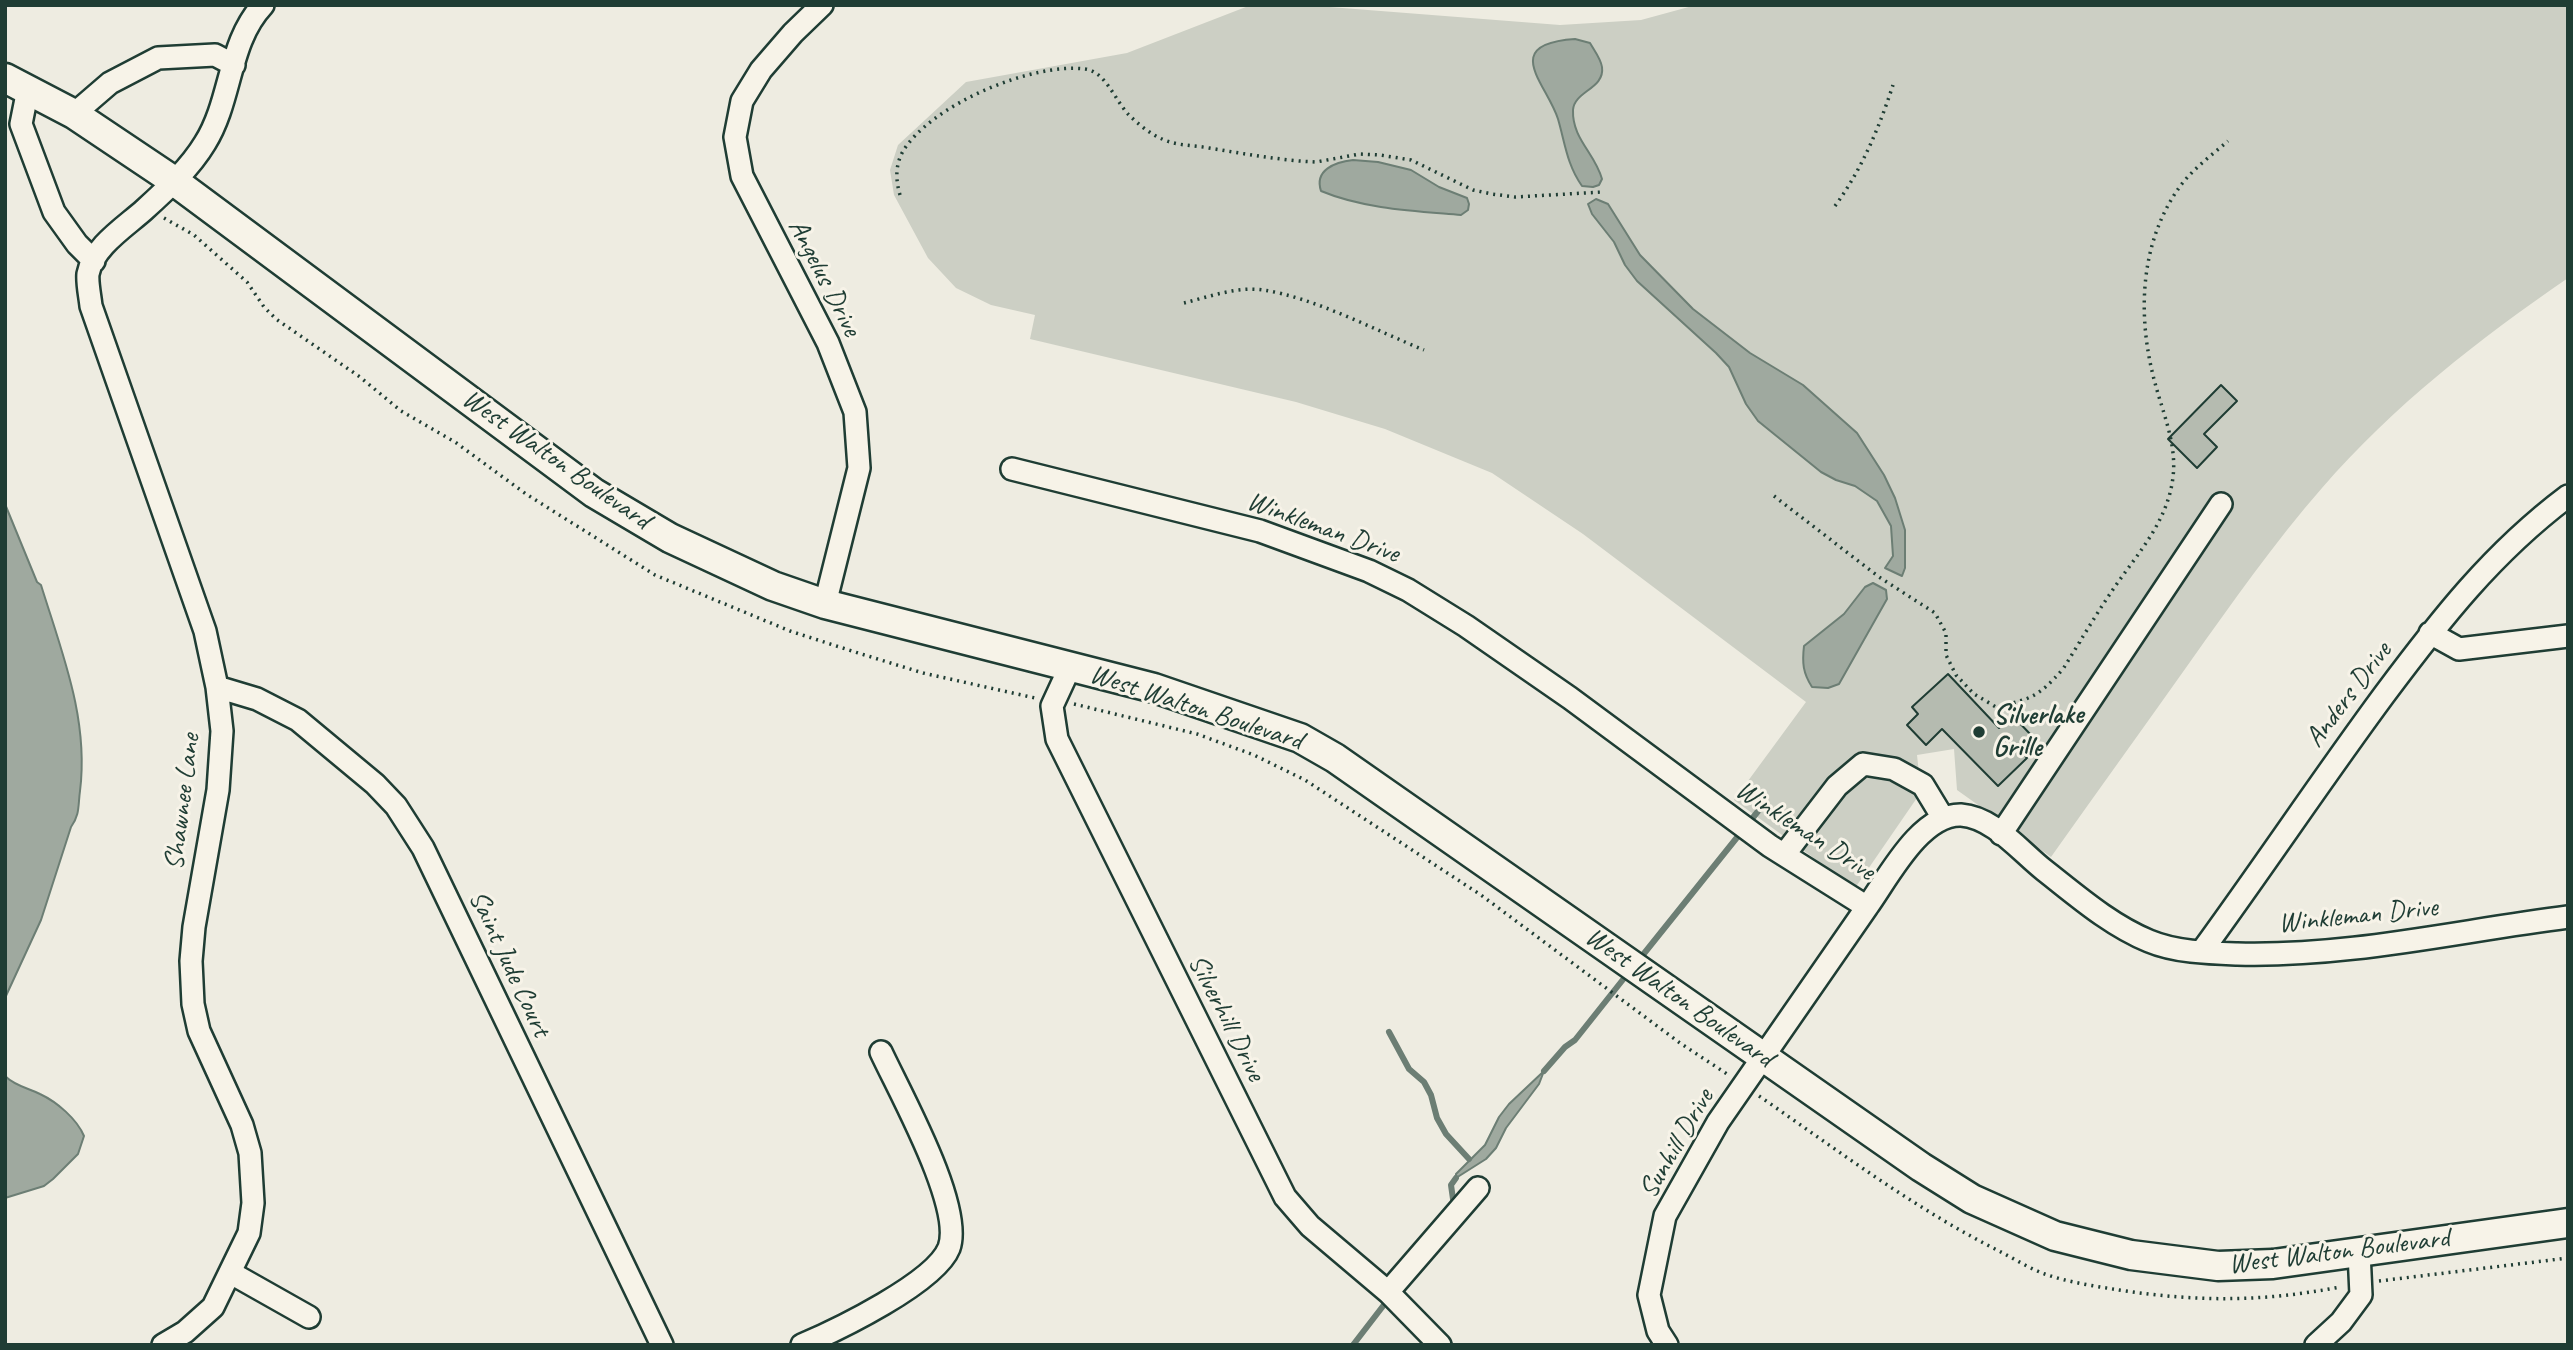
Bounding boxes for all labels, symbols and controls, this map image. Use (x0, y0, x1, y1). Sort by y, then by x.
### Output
street label: Angelus Drive (780, 214, 868, 342)
street label: West Walton Boulevard (455, 383, 657, 537)
street label: Winkleman Drive (1242, 485, 1404, 571)
street label: Anders Drive (2299, 636, 2399, 754)
street label: West Walton Boulevard (1085, 658, 1307, 758)
place label: Silverlake Grille (1993, 699, 2083, 765)
marker: Silverlake Grille (1971, 724, 1987, 740)
street label: Shawnee Lane (158, 732, 208, 872)
street label: Winkleman Drive (1729, 773, 1881, 889)
street label: Saint Jude Court (460, 886, 558, 1042)
street label: Winkleman Drive (2277, 891, 2439, 941)
street label: West Walton Boulevard (1578, 921, 1780, 1075)
street label: Silverhill Drive (1180, 949, 1272, 1087)
street label: Sunhill Drive (1632, 1083, 1722, 1205)
street label: West Walton Boulevard (2227, 1222, 2451, 1282)

